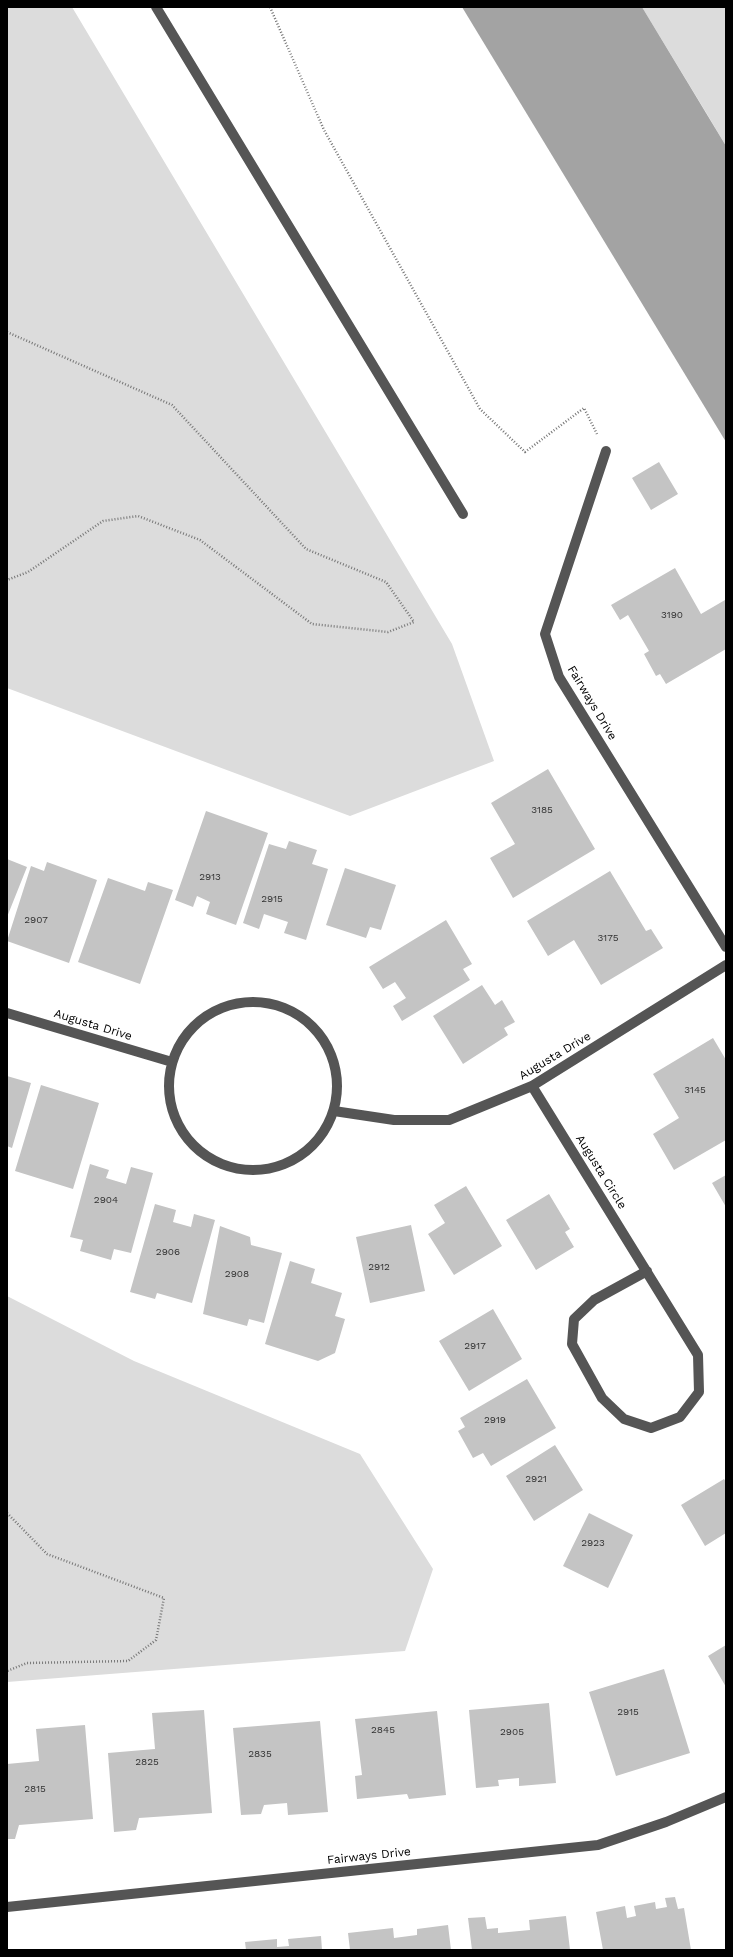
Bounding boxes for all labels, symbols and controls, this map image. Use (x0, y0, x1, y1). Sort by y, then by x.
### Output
house number: 3190 (661, 609, 683, 621)
street label: Fairways Drive (564, 663, 620, 743)
house number: 3185 (531, 804, 553, 816)
house number: 2913 (199, 871, 221, 883)
house number: 2915 (261, 893, 283, 905)
house number: 2907 (24, 914, 48, 926)
house number: 3175 (597, 932, 619, 944)
street label: Augusta Drive (52, 1006, 134, 1044)
street label: Augusta Drive (517, 1029, 593, 1083)
house number: 3145 (684, 1084, 706, 1096)
street label: Augusta Circle (572, 1132, 630, 1212)
house number: 2904 (94, 1194, 118, 1206)
house number: 2906 (156, 1246, 180, 1258)
house number: 2912 (368, 1261, 390, 1273)
house number: 2908 (225, 1268, 249, 1280)
house number: 2917 (464, 1340, 486, 1352)
house number: 2919 (484, 1414, 506, 1426)
house number: 2921 (525, 1473, 547, 1485)
house number: 2923 (581, 1537, 605, 1549)
house number: 2915 (617, 1706, 639, 1718)
house number: 2845 (371, 1724, 395, 1736)
house number: 2905 (500, 1726, 524, 1738)
house number: 2835 (248, 1748, 272, 1760)
house number: 2825 (135, 1756, 159, 1768)
house number: 2815 (24, 1783, 46, 1795)
street label: Fairways Drive (326, 1844, 412, 1868)

